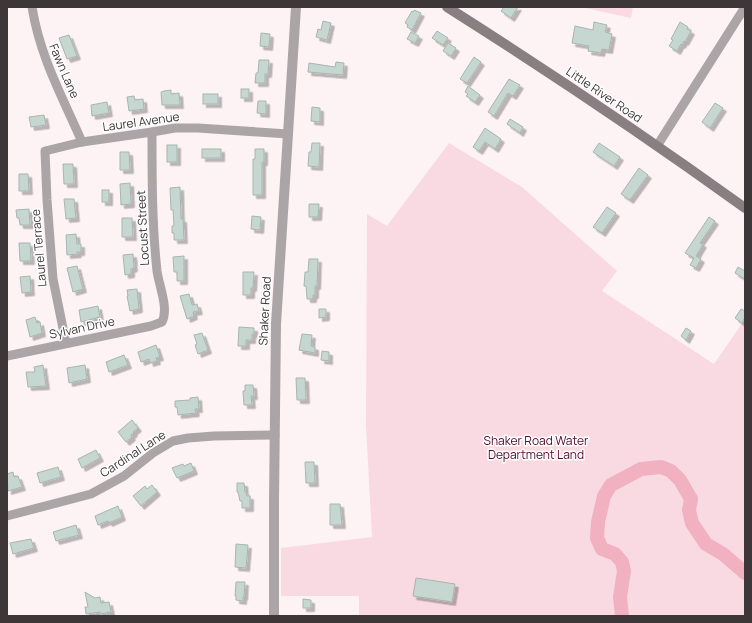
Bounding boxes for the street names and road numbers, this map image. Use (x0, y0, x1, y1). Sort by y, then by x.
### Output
street label: Fawn Lane (45, 41, 84, 101)
street label: Little River Road (563, 63, 646, 126)
street label: Laurel Avenue (101, 108, 180, 135)
street label: Locust Street (132, 190, 153, 266)
street label: Laurel Terrace (27, 208, 50, 288)
street label: Shaker Road (254, 276, 275, 346)
street label: Sylvan Drive (48, 312, 116, 343)
street label: Cardinal Lane (97, 426, 169, 481)

